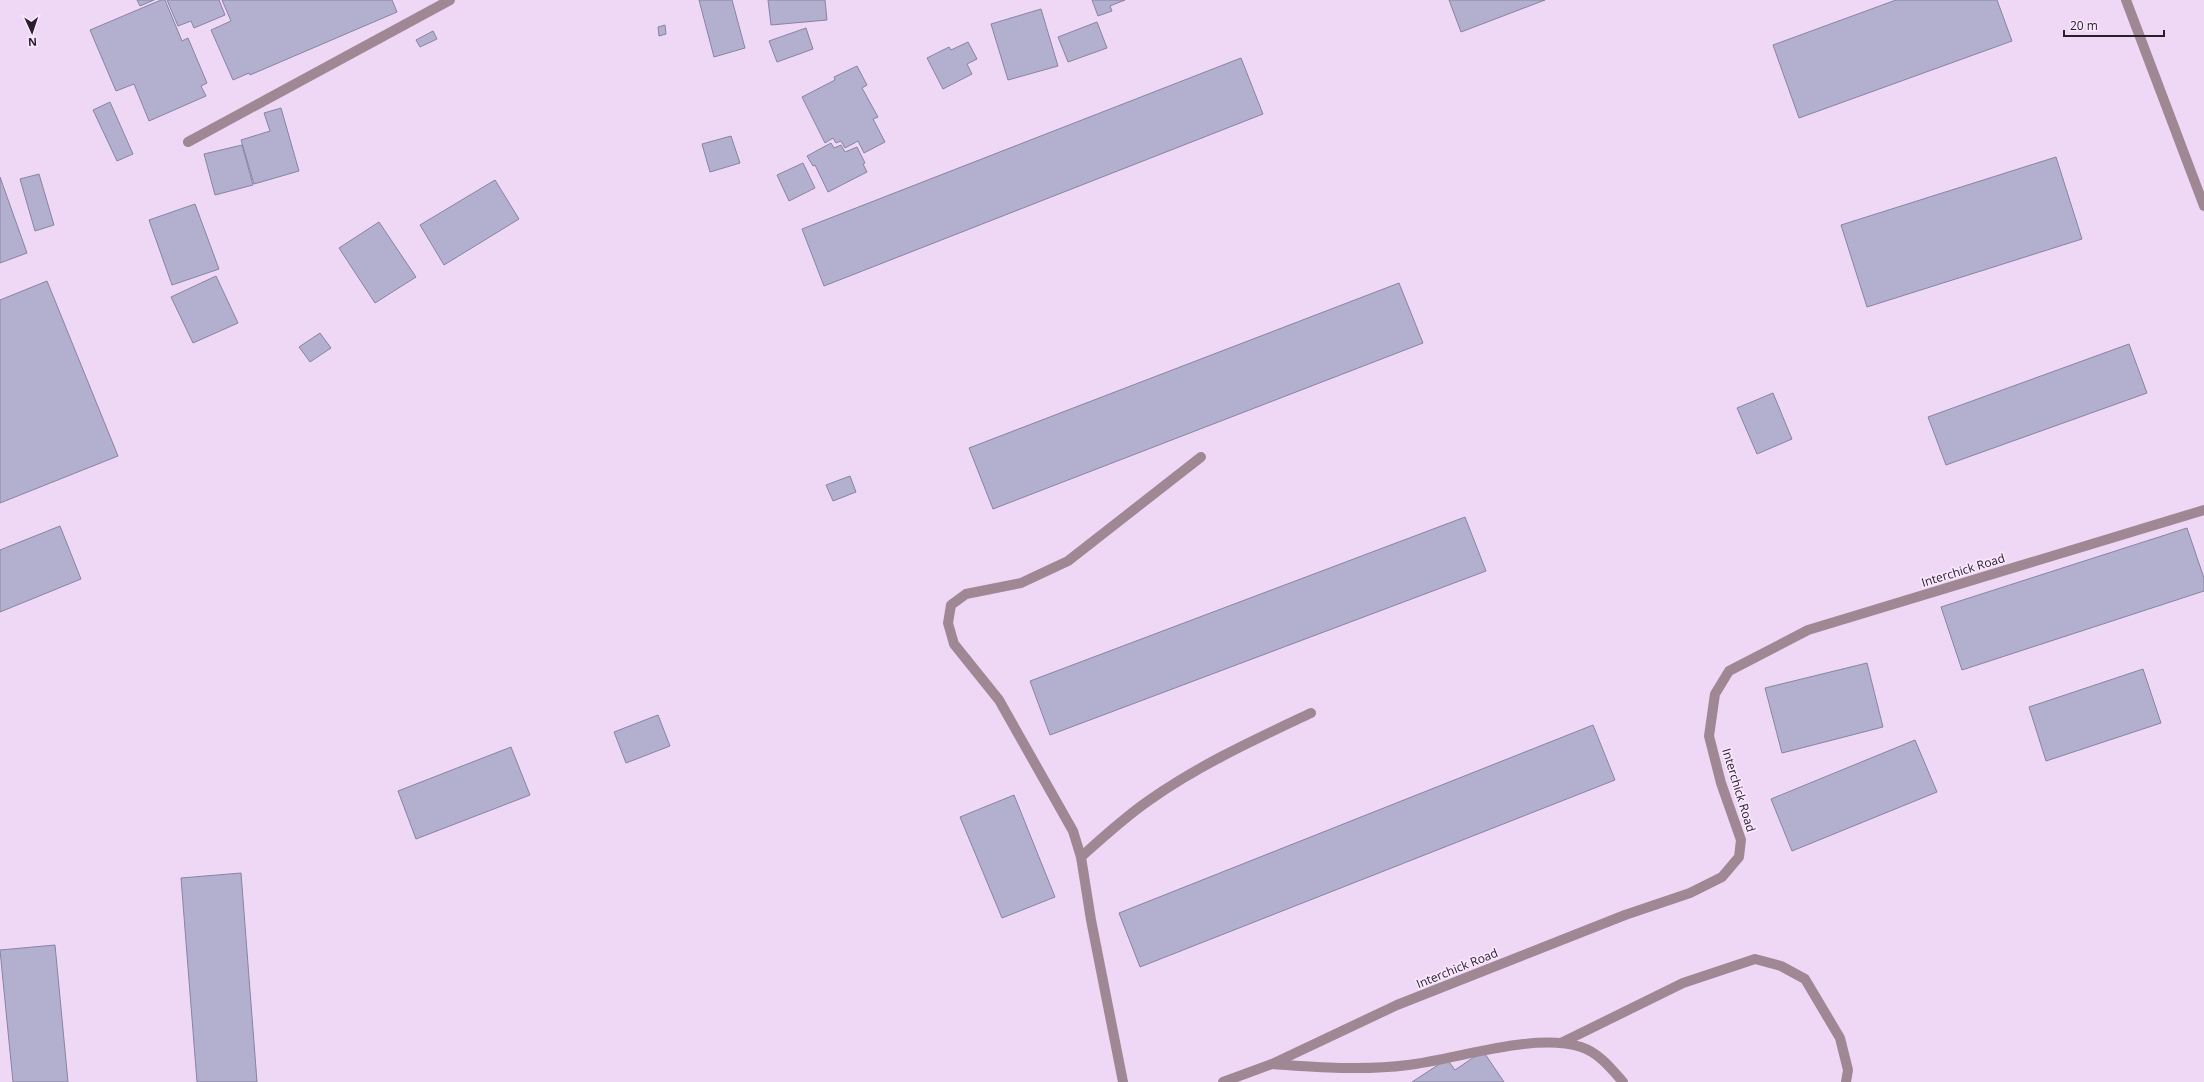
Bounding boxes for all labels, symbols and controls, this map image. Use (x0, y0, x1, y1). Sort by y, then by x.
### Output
north arrow (12, 12, 52, 52)
scale bar (2064, 12, 2164, 38)
text: 20 m (2070, 17, 2098, 34)
text: N (28, 35, 37, 50)
street label: Interchick Road (1919, 549, 2007, 591)
street label: Interchick Road (1718, 746, 1760, 834)
street label: Interchick Road (1414, 944, 1500, 992)

